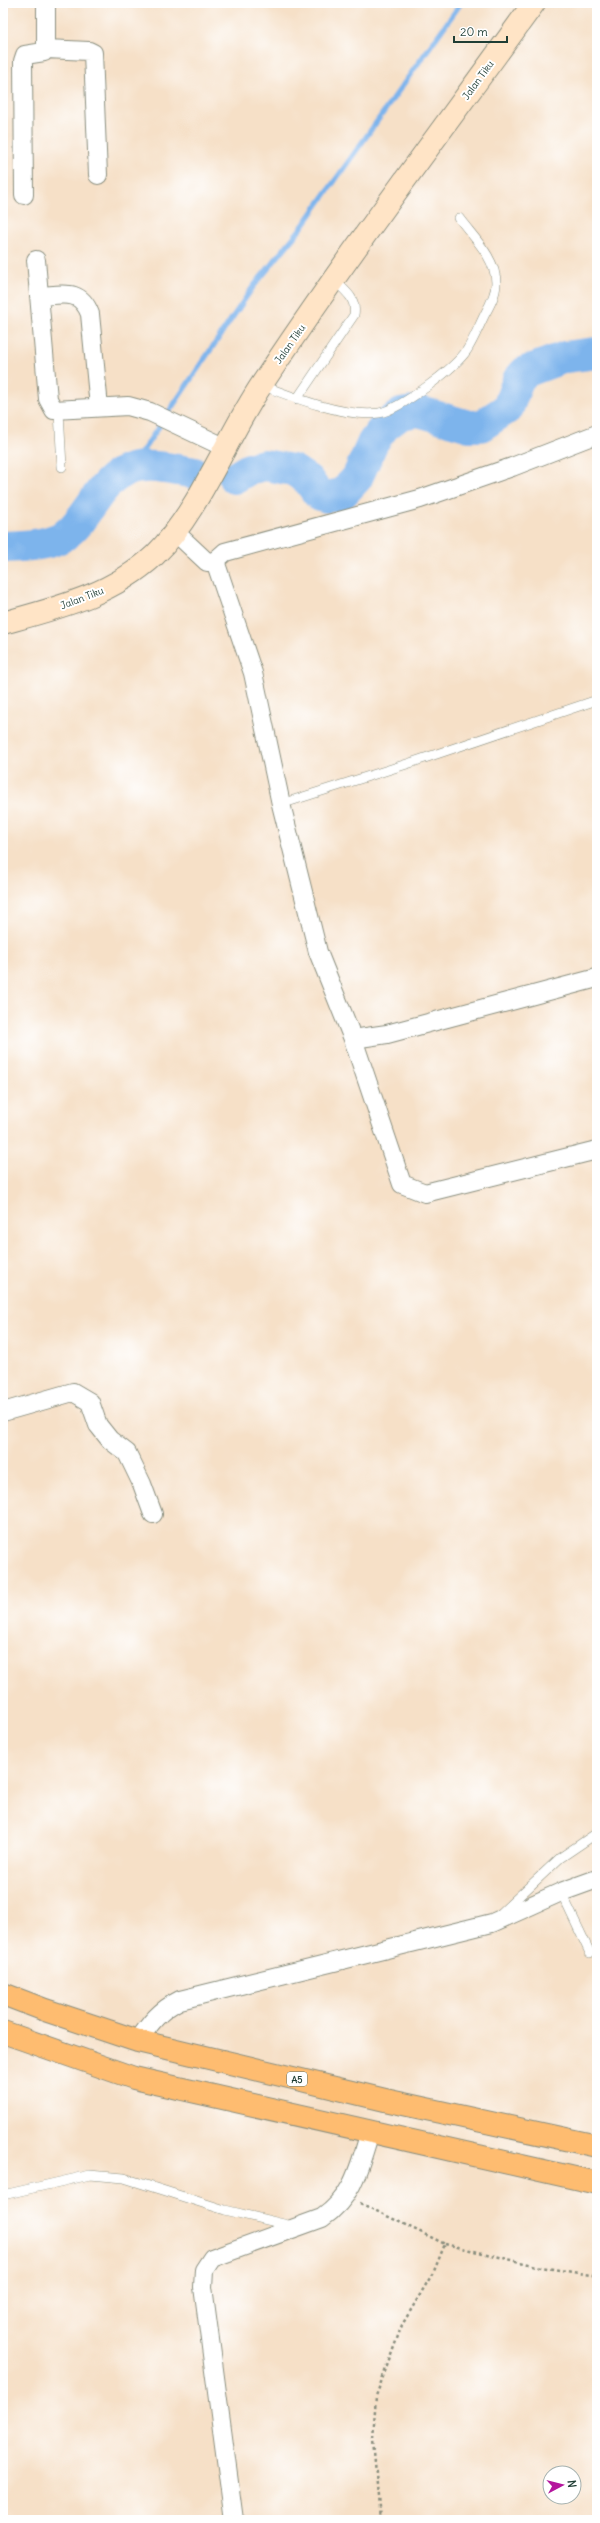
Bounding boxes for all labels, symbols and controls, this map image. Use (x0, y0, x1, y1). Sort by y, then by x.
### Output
scale bar (454, 18, 507, 44)
text: 20 m (460, 24, 488, 39)
street label: Jalan Tiku (459, 58, 497, 102)
street label: Jalan Tiku (272, 322, 308, 366)
street label: Jalan Tiku (59, 584, 106, 612)
road number: A5 (287, 2072, 307, 2086)
north arrow (542, 2465, 582, 2505)
text: N (565, 2479, 579, 2488)

